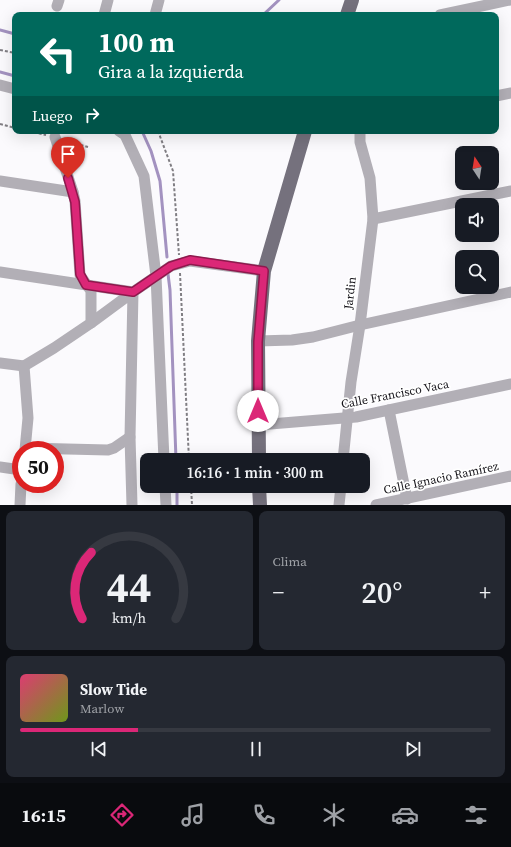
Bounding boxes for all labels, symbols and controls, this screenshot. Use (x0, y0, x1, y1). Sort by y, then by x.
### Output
text: 100 m (98, 23, 175, 61)
icon: left (32, 28, 84, 80)
text: Gira a la izquierda (98, 59, 244, 84)
icon: right (81, 104, 103, 126)
text: Luego (32, 105, 73, 126)
pin (51, 137, 85, 178)
icon: arrive (57, 143, 79, 165)
north arrow (455, 146, 499, 190)
map controls (455, 146, 499, 294)
button: sound (455, 198, 499, 242)
button: search (455, 250, 499, 294)
street label: Jardin (340, 276, 360, 311)
street label: Calle Francisco Vaca (340, 376, 451, 412)
position arrow (237, 390, 279, 432)
speed limit sign: 50 (12, 441, 64, 493)
street label: Calle Ignacio Ramírez (382, 458, 500, 498)
text: 16:16 · 1 min · 300 m (187, 462, 323, 483)
text: Clima (273, 553, 307, 570)
text: 44 (107, 558, 152, 615)
text: 20° (361, 572, 402, 613)
text: − (273, 577, 284, 607)
text: + (479, 577, 491, 607)
text: km/h (112, 607, 147, 627)
text: Slow Tide (80, 679, 147, 700)
text: Marlow (80, 700, 124, 717)
icon: previous (88, 738, 110, 760)
icon: pause (245, 738, 267, 760)
icon: next (402, 738, 424, 760)
icon: directions (108, 801, 136, 829)
icon: music (179, 801, 207, 829)
icon: phone (250, 801, 278, 829)
icon: climate (320, 801, 348, 829)
icon: car (391, 801, 419, 829)
icon: filters (462, 801, 490, 829)
text: 16:15 (21, 803, 66, 828)

